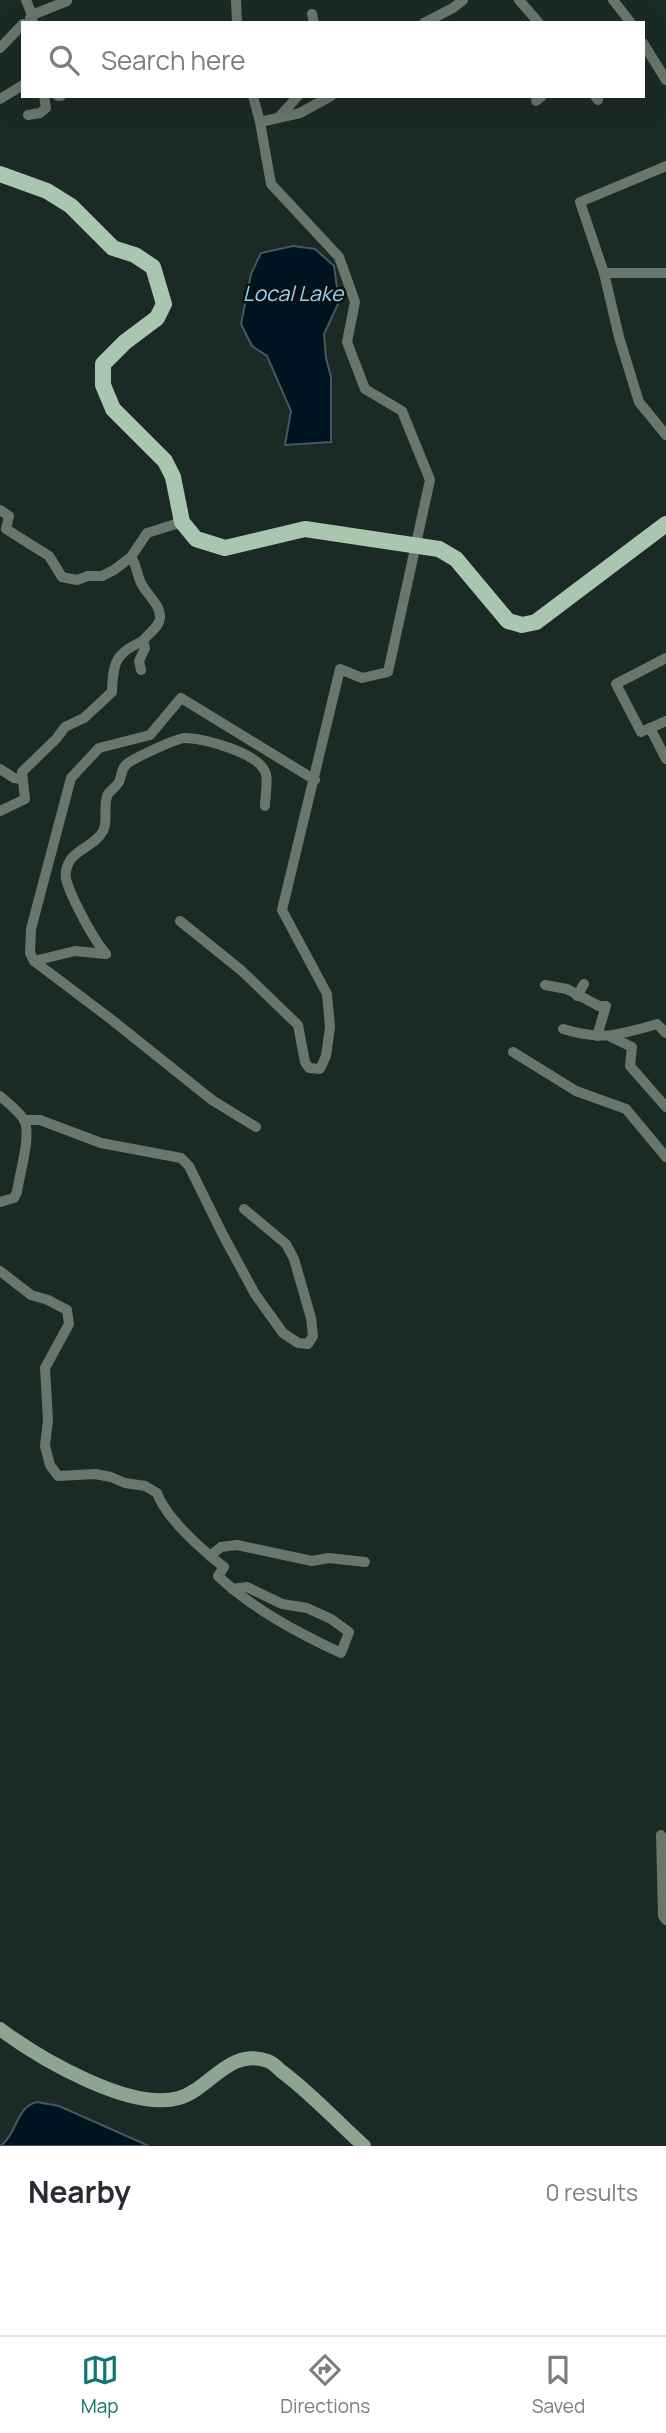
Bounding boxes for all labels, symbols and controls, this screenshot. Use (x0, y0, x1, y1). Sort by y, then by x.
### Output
search box (21, 21, 645, 98)
icon: search (45, 41, 83, 79)
text: Search here (101, 42, 246, 78)
water label: Local Lake (243, 279, 345, 307)
text: Nearby (28, 2171, 131, 2212)
text: 0 results (545, 2176, 638, 2208)
tab: Map (81, 2351, 119, 2419)
tab: Directions (280, 2351, 370, 2419)
tab: Saved (532, 2351, 585, 2419)

